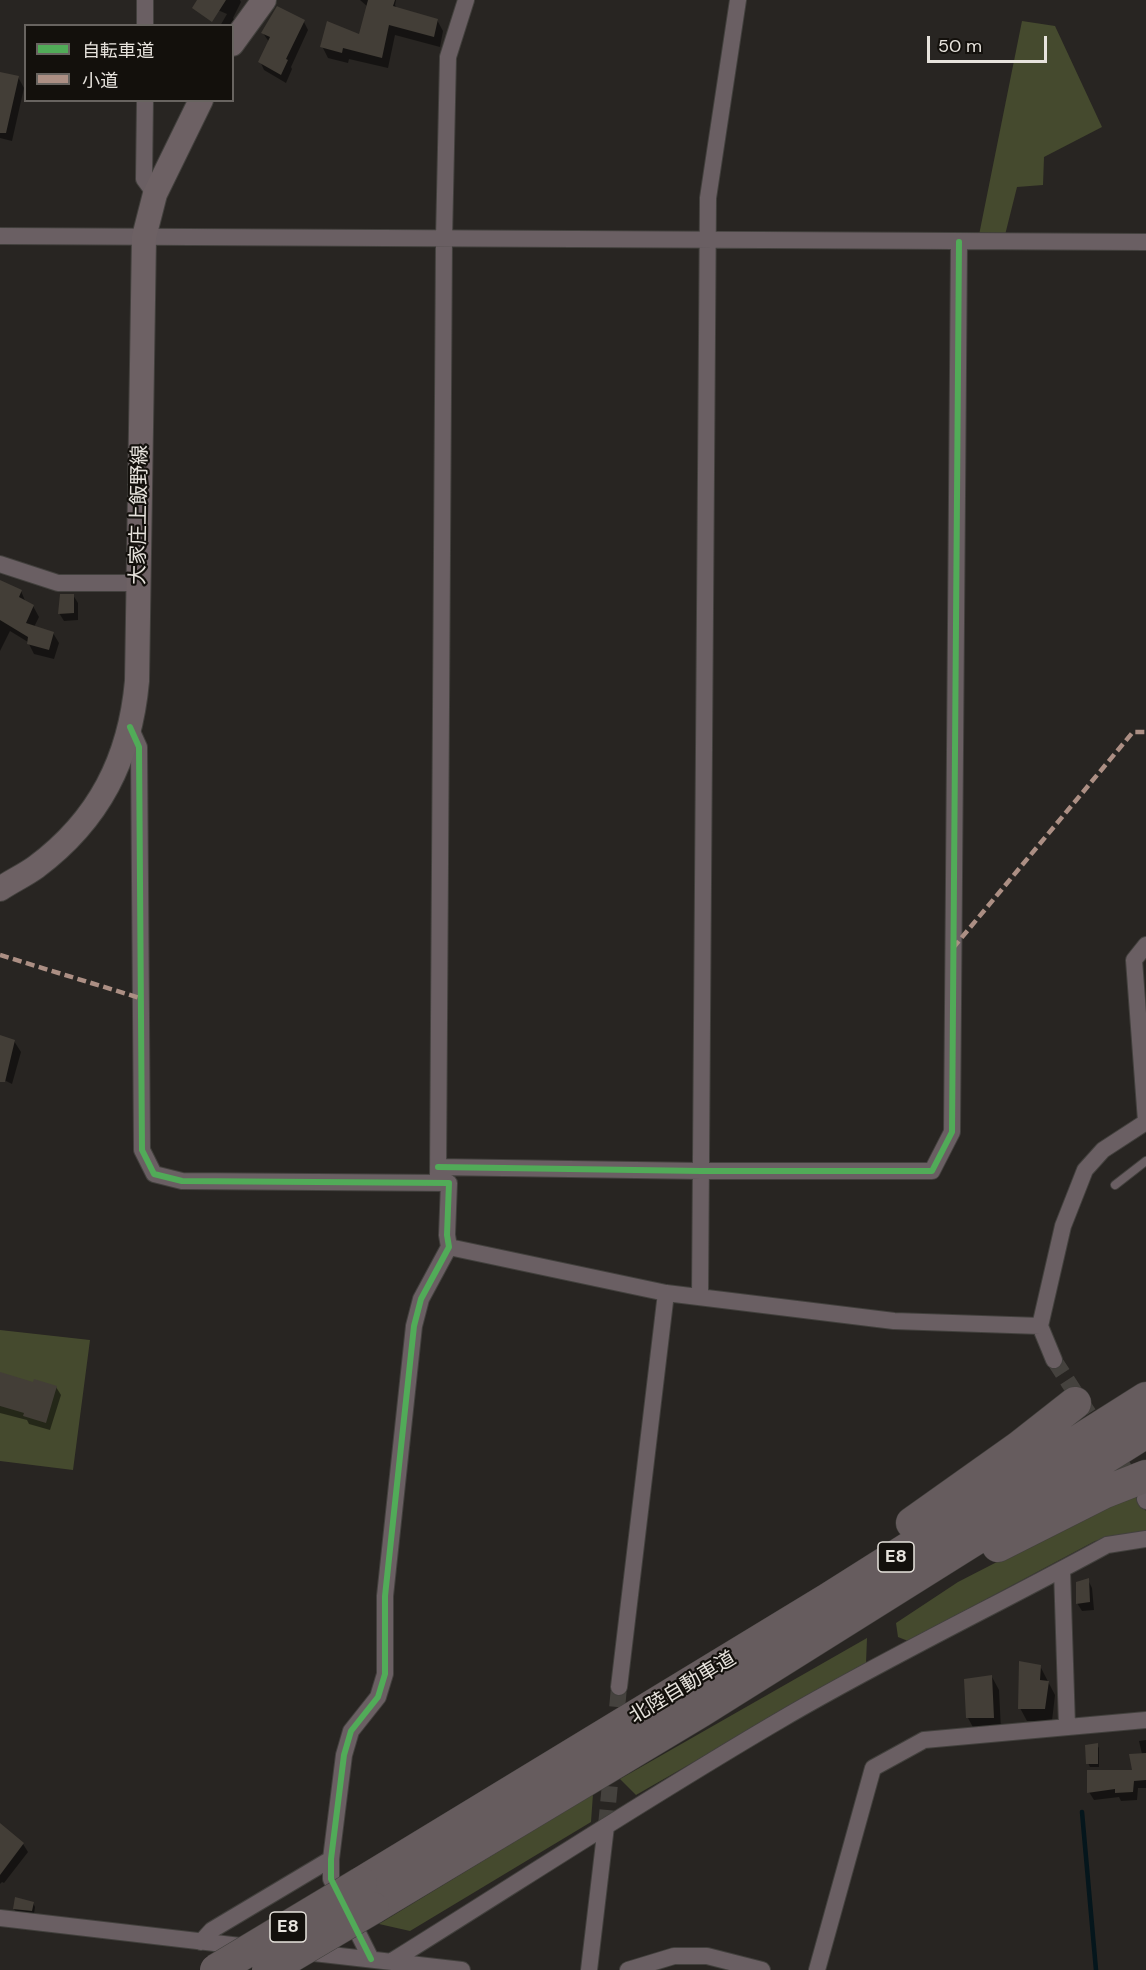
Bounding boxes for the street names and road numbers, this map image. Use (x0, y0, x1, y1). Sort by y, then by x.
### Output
street label: 大家庄上飯野線 (127, 445, 153, 585)
road number: E8 (878, 1542, 914, 1572)
street label: 北陸自動車道 (625, 1647, 741, 1729)
road number: E8 (270, 1912, 306, 1942)

